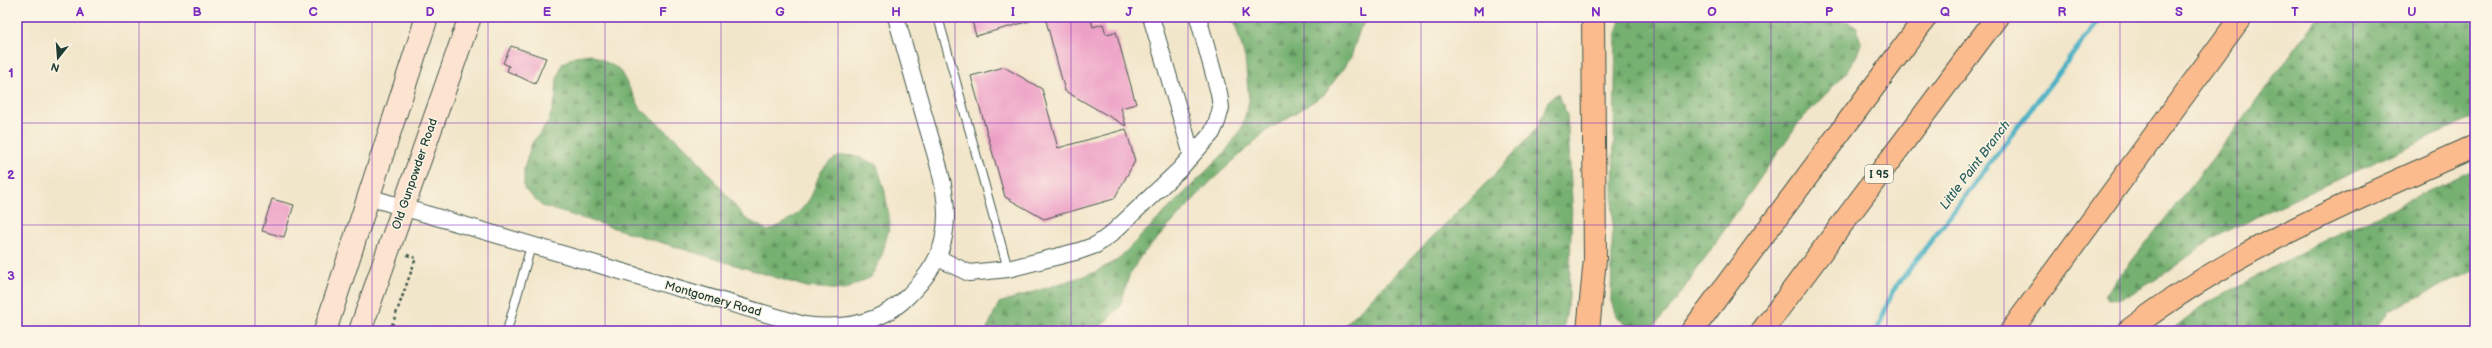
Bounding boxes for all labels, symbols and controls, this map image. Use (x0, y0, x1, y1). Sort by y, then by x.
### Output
text: A (75, 4, 84, 20)
text: B (192, 4, 202, 20)
text: C (308, 4, 318, 20)
text: D (425, 4, 435, 20)
text: E (543, 4, 552, 20)
text: F (659, 4, 667, 20)
text: G (775, 4, 785, 20)
text: H (891, 4, 901, 20)
text: I (1011, 4, 1015, 20)
text: J (1125, 4, 1133, 20)
text: K (1242, 4, 1251, 20)
text: L (1359, 4, 1367, 20)
text: M (1473, 4, 1485, 20)
text: N (1591, 4, 1601, 20)
text: O (1707, 4, 1717, 20)
text: P (1825, 4, 1834, 20)
text: Q (1940, 4, 1950, 20)
text: R (2058, 4, 2067, 20)
text: S (2175, 4, 2183, 20)
text: T (2291, 4, 2299, 20)
text: U (2407, 4, 2417, 20)
north arrow (38, 38, 78, 78)
text: N (49, 60, 61, 75)
text: 1 (8, 65, 14, 81)
street label: Old Gunpowder Road (389, 116, 441, 232)
water label: Little Paint Branch (1936, 117, 2014, 213)
road number: I 95 (1865, 165, 1893, 183)
text: 2 (7, 167, 15, 183)
text: 3 (7, 268, 15, 284)
street label: Montgomery Road (663, 278, 763, 320)

